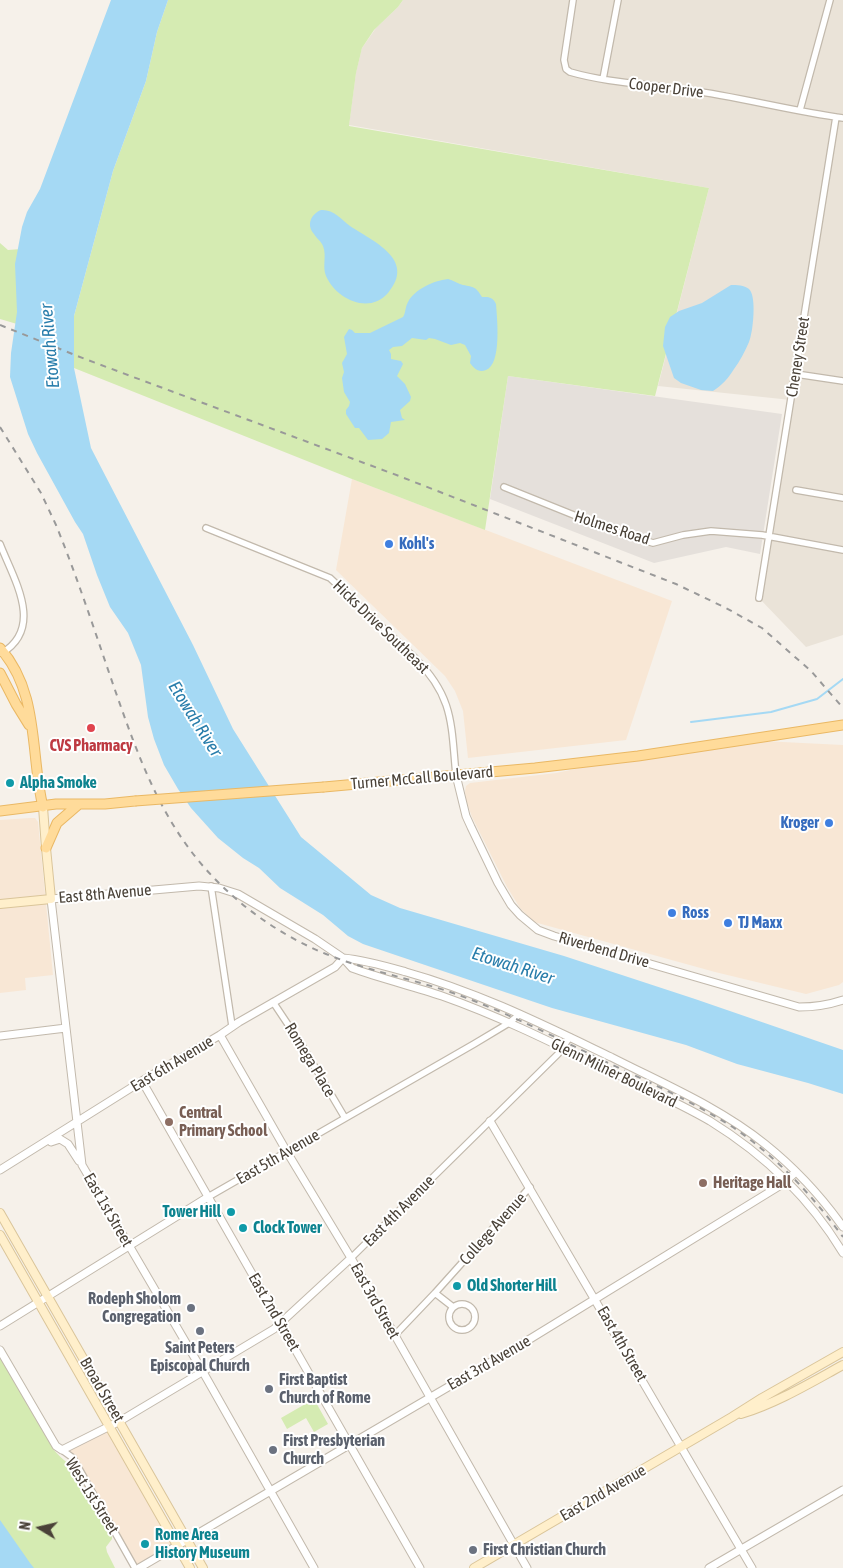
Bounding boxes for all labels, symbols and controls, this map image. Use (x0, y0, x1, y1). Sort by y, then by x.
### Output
street label: Cooper Drive (628, 74, 704, 102)
water label: Etowah River (36, 303, 64, 389)
street label: Cheney Street (782, 316, 814, 398)
street label: Holmes Road (572, 507, 652, 549)
place label: Kohl's (399, 534, 434, 554)
marker: Kohl's (383, 538, 395, 550)
street label: Hicks Drive Southeast (329, 576, 433, 678)
water label: Etowah River (163, 677, 227, 761)
marker: CVS Pharmacy (85, 722, 97, 734)
place label: CVS Pharmacy (49, 736, 133, 756)
street label: Turner McCall Boulevard (350, 762, 494, 794)
place label: Alpha Smoke (20, 773, 97, 793)
marker: Alpha Smoke (4, 777, 16, 789)
place label: Kroger (780, 813, 819, 833)
marker: Kroger (823, 817, 835, 829)
street label: East 8th Avenue (58, 880, 152, 908)
place label: Ross (682, 903, 709, 923)
marker: Ross (666, 907, 678, 919)
place label: TJ Maxx (738, 913, 782, 933)
marker: TJ Maxx (722, 917, 734, 929)
street label: Riverbend Drive (556, 928, 652, 972)
water label: Etowah River (469, 943, 557, 989)
street label: Romega Place (280, 1019, 340, 1101)
street label: East 6th Avenue (127, 1032, 217, 1096)
street label: Glenn Milner Boulevard (548, 1034, 680, 1112)
place label: Central Primary School (179, 1103, 267, 1141)
marker: Central Primary School (163, 1116, 175, 1128)
street label: East 5th Avenue (233, 1125, 323, 1189)
street label: East 1st Street (79, 1170, 137, 1250)
street label: East 4th Avenue (359, 1171, 439, 1251)
place label: Heritage Hall (713, 1173, 791, 1193)
marker: Heritage Hall (697, 1177, 709, 1189)
street label: College Avenue (456, 1189, 530, 1269)
place label: Tower Hill (163, 1202, 221, 1222)
marker: Tower Hill (225, 1206, 237, 1218)
place label: Clock Tower (253, 1218, 322, 1238)
marker: Clock Tower (237, 1222, 249, 1234)
street label: East 3rd Street (346, 1260, 404, 1342)
street label: East 2nd Street (244, 1270, 304, 1354)
place label: Old Shorter Hill (467, 1276, 557, 1296)
marker: Old Shorter Hill (451, 1280, 463, 1292)
place label: Rodeph Sholom Congregation (88, 1289, 181, 1327)
marker: Rodeph Sholom Congregation (185, 1302, 197, 1314)
street label: East 4th Street (593, 1303, 651, 1385)
marker: Saint Peters Episcopal Church (194, 1325, 206, 1337)
street label: East 3rd Avenue (444, 1331, 534, 1395)
place label: Saint Peters Episcopal Church (150, 1338, 250, 1376)
street label: Broad Street (76, 1354, 128, 1426)
place label: First Baptist Church of Rome (279, 1370, 371, 1408)
marker: First Baptist Church of Rome (263, 1383, 275, 1395)
place label: First Presbyterian Church (283, 1431, 385, 1469)
marker: First Presbyterian Church (267, 1444, 279, 1456)
street label: West 1st Street (61, 1454, 123, 1538)
street label: East 2nd Avenue (557, 1461, 649, 1525)
north arrow (15, 1503, 65, 1553)
text: N (17, 1520, 34, 1531)
place label: Rome Area History Museum (155, 1525, 250, 1563)
marker: Rome Area History Museum (139, 1538, 151, 1550)
place label: First Christian Church (483, 1540, 606, 1560)
marker: First Christian Church (467, 1544, 479, 1556)

